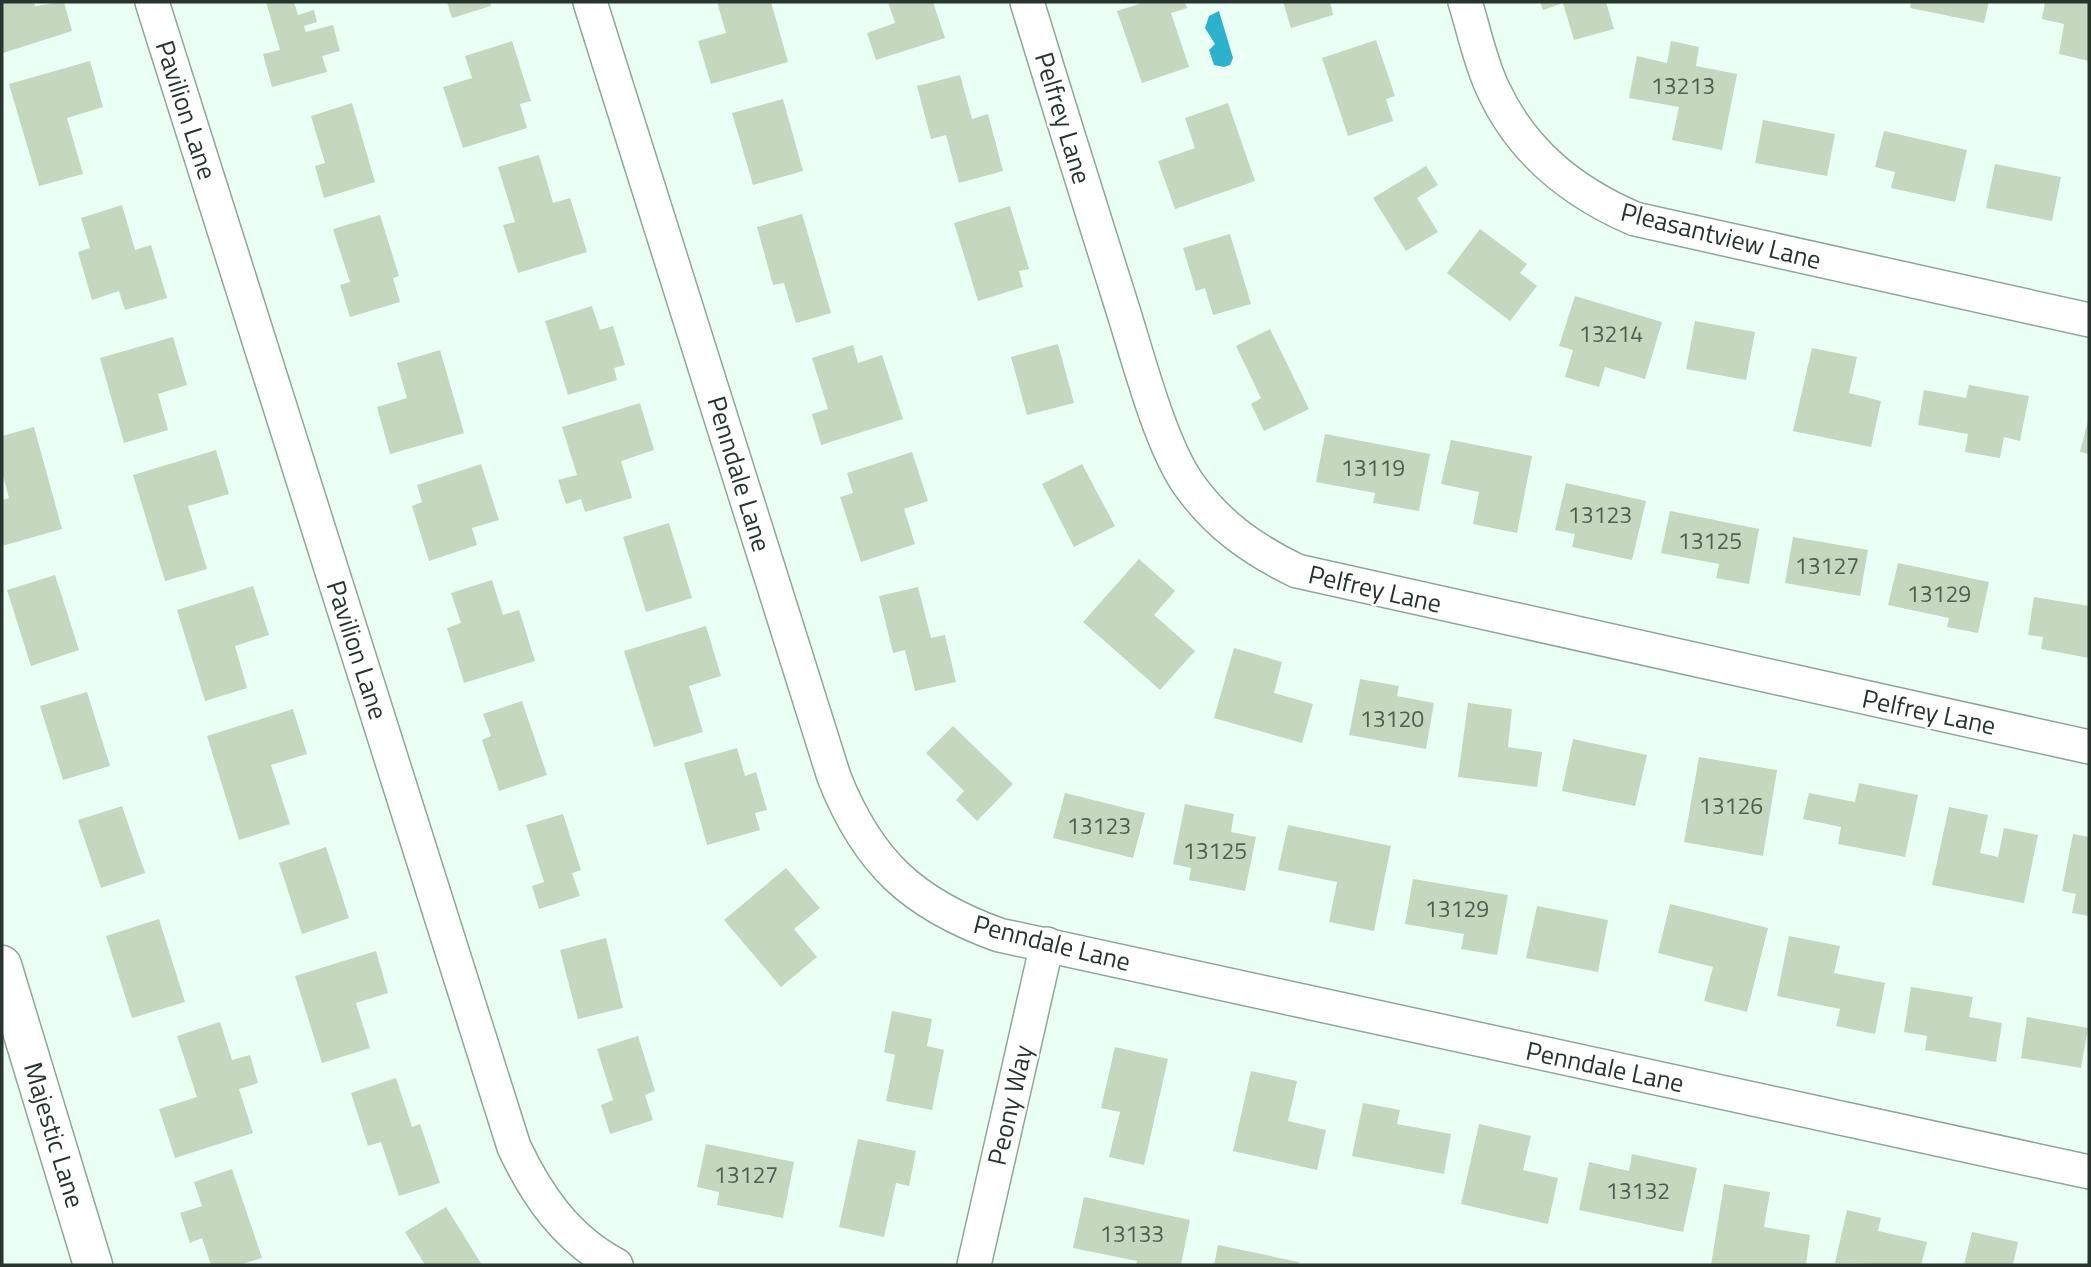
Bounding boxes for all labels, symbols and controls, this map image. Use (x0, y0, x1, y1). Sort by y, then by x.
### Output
street label: Pavilion Lane (146, 35, 227, 184)
street label: Pelfrey Lane (1025, 47, 1102, 188)
house number: 13213 (1651, 68, 1715, 103)
street label: Pleasantview Lane (1617, 192, 1825, 279)
house number: 13214 (1579, 316, 1643, 351)
street label: Penndale Lane (697, 391, 782, 556)
house number: 13119 (1341, 450, 1405, 485)
house number: 13123 (1568, 497, 1632, 532)
house number: 13125 (1678, 523, 1742, 558)
house number: 13127 (1795, 548, 1859, 583)
street label: Pelfrey Lane (1305, 554, 1446, 623)
street label: Pavilion Lane (317, 575, 398, 724)
house number: 13129 (1907, 576, 1971, 611)
street label: Pelfrey Lane (1859, 678, 1999, 745)
house number: 13120 (1360, 701, 1424, 736)
house number: 13126 (1699, 788, 1763, 823)
house number: 13123 (1067, 808, 1131, 843)
house number: 13125 (1183, 833, 1247, 868)
house number: 13129 (1425, 891, 1489, 926)
street label: Penndale Lane (969, 904, 1135, 981)
street label: Penndale Lane (1523, 1031, 1688, 1102)
street label: Peony Way (977, 1041, 1042, 1169)
street label: Majestic Lane (14, 1057, 95, 1212)
house number: 13127 (714, 1157, 778, 1192)
house number: 13132 (1606, 1173, 1670, 1208)
house number: 13133 (1100, 1216, 1164, 1251)

